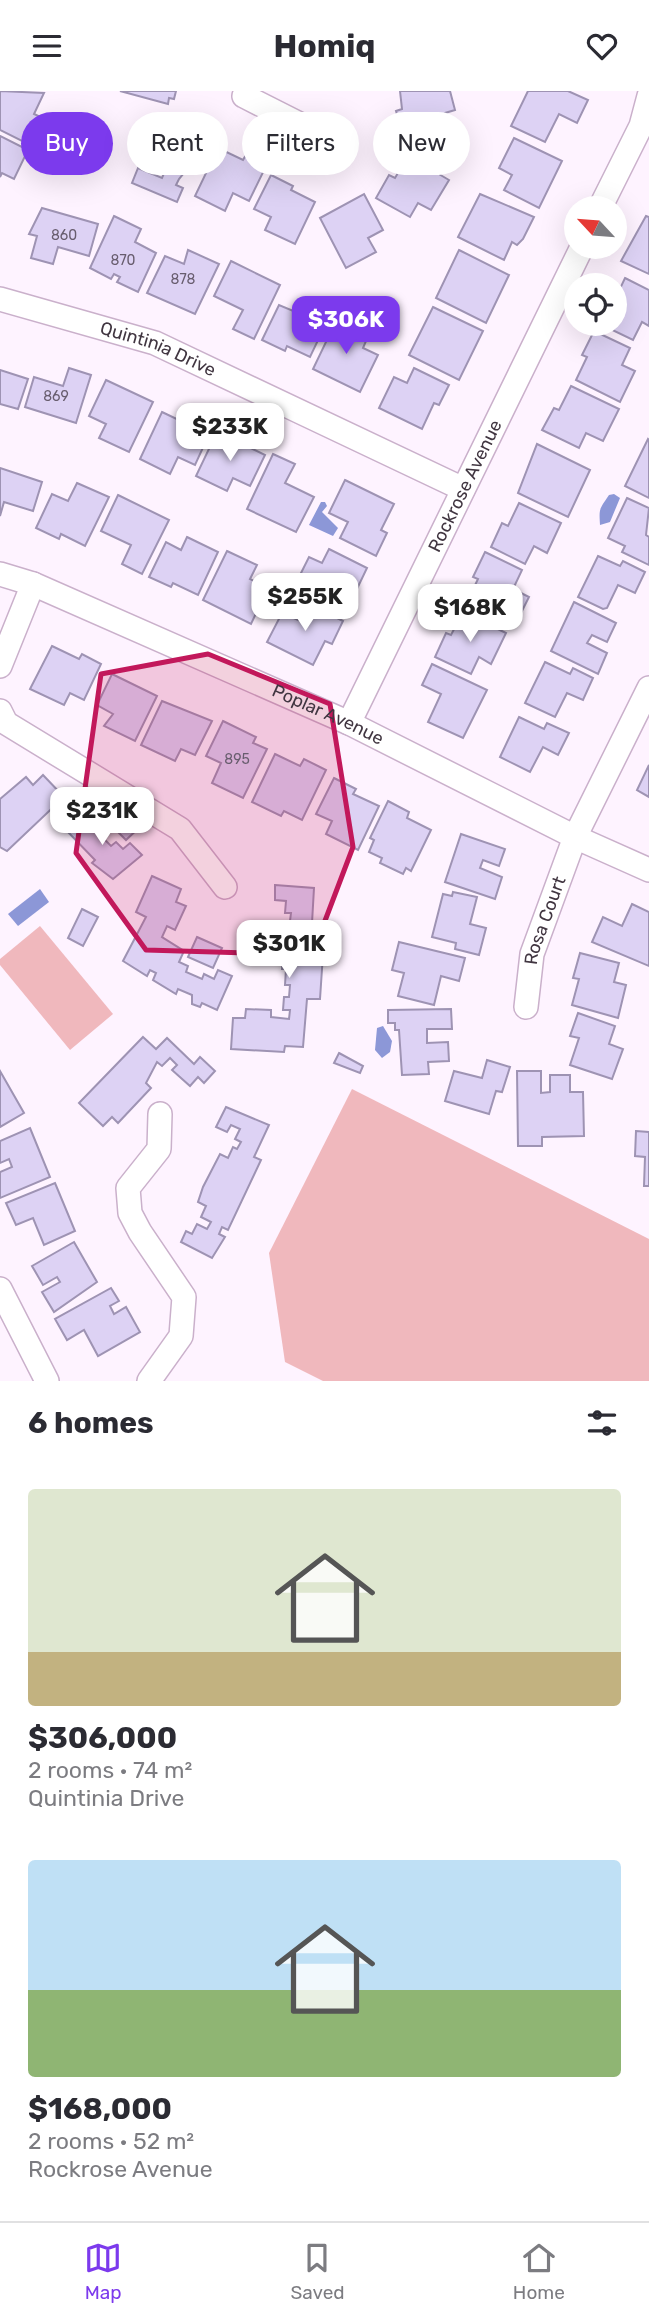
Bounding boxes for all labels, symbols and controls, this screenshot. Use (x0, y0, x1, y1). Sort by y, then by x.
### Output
icon: menu (28, 27, 66, 65)
text: Homiq (273, 27, 376, 65)
icon: heart (583, 27, 621, 65)
chip: Buy (21, 112, 113, 175)
chip: Rent (127, 112, 228, 175)
chip: Filters (242, 112, 359, 175)
chip: New (373, 112, 470, 175)
north arrow (564, 196, 626, 259)
map controls (564, 196, 627, 336)
house number: 860 (51, 227, 77, 244)
house number: 870 (111, 252, 136, 269)
house number: 878 (171, 271, 196, 288)
button: locate (564, 273, 627, 336)
pin: $306K (297, 296, 395, 356)
text: $306K (308, 305, 384, 333)
street label: Quintinia Drive (98, 317, 219, 381)
house number: 869 (43, 388, 69, 405)
pin: $233K (181, 403, 279, 463)
text: $233K (192, 412, 268, 440)
street label: Rockrose Avenue (423, 416, 507, 556)
pin: $255K (256, 573, 354, 633)
text: $255K (267, 582, 343, 610)
pin: $168K (421, 585, 519, 644)
text: $168K (434, 593, 506, 621)
street label: Poplar Avenue (269, 680, 387, 750)
house number: 895 (224, 751, 250, 768)
pin: $231K (53, 787, 151, 847)
text: $231K (66, 796, 138, 824)
street label: Rosa Court (520, 873, 571, 966)
pin: $301K (240, 921, 338, 980)
text: $301K (253, 929, 325, 957)
icon: filters (583, 1404, 621, 1442)
text: 6 homes (28, 1405, 154, 1441)
icon: home (262, 1535, 388, 1661)
text: $306,000 (28, 1720, 177, 1756)
text: 2 rooms · 74 m² (28, 1756, 192, 1784)
text: Quintinia Drive (28, 1784, 185, 1812)
icon: home (262, 1906, 388, 2032)
text: $168,000 (28, 2091, 172, 2127)
text: 2 rooms · 52 m² (28, 2127, 194, 2155)
text: Rockrose Avenue (28, 2155, 213, 2183)
tab: Map (84, 2239, 122, 2304)
tab: Saved (290, 2239, 345, 2304)
tab: Home (513, 2239, 565, 2304)

